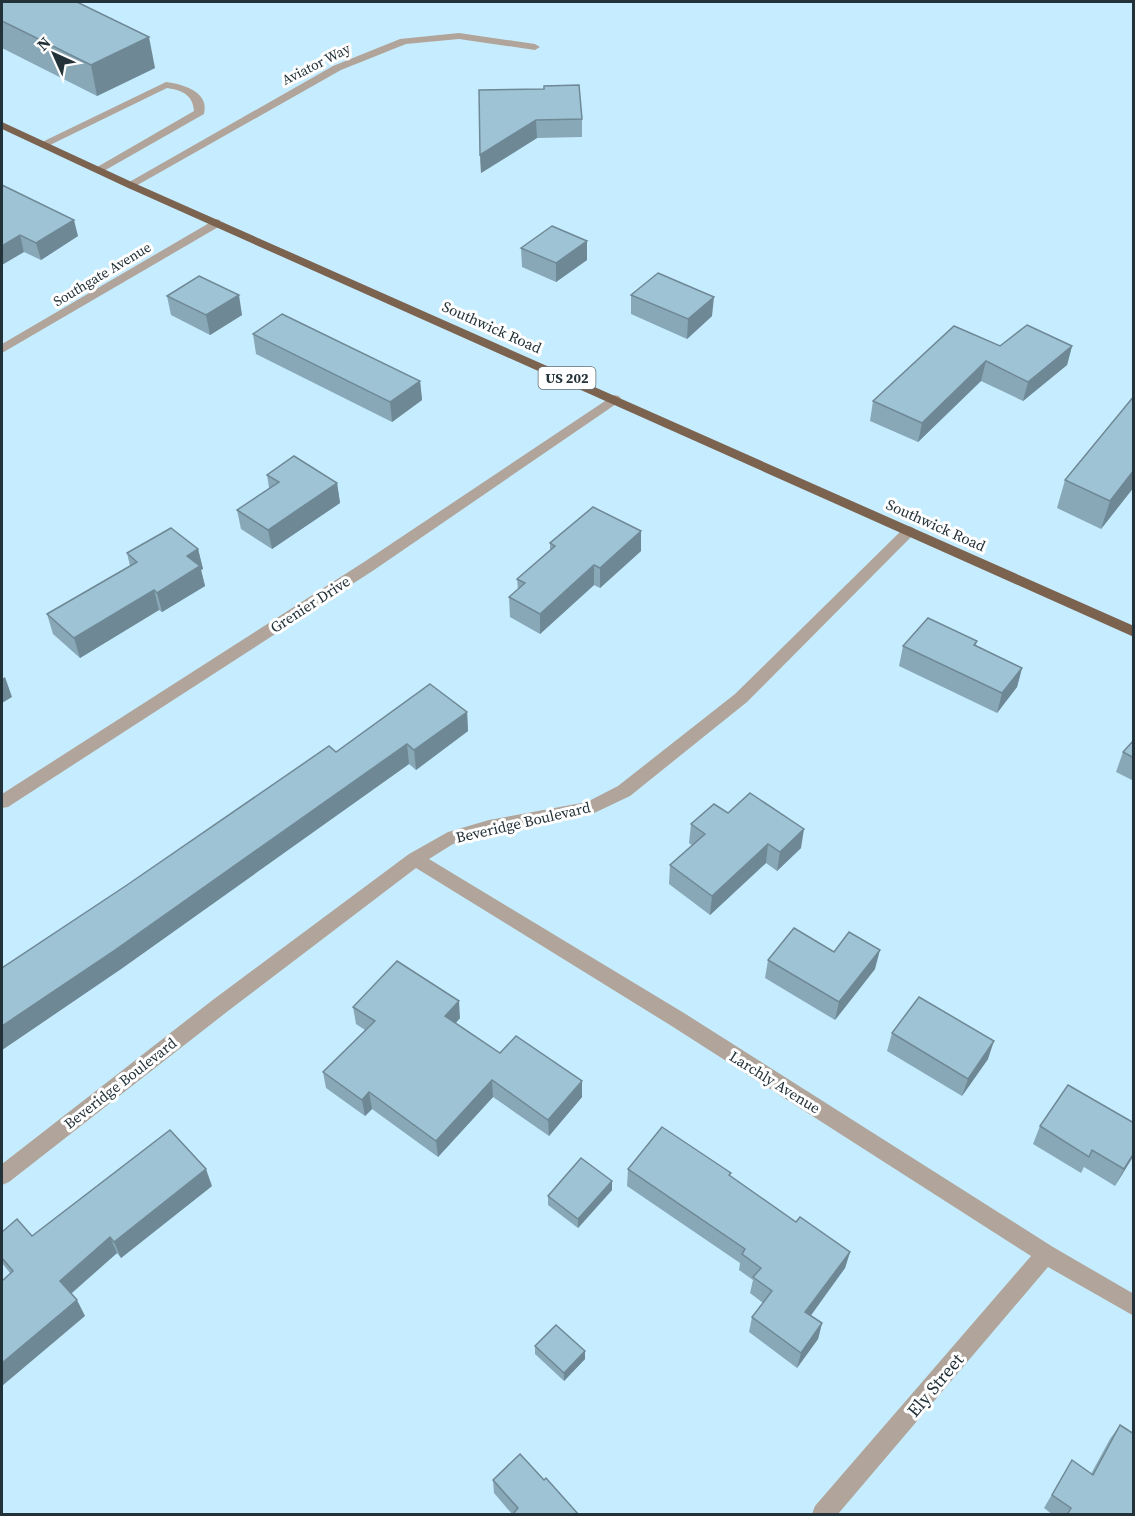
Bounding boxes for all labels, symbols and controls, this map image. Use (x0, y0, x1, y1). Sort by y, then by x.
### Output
north arrow (24, 24, 84, 84)
text: N (31, 31, 56, 55)
street label: Aviator Way (278, 38, 354, 90)
street label: Southgate Avenue (49, 237, 155, 311)
street label: Southwick Road (439, 296, 545, 358)
road number: US 202 (538, 367, 596, 389)
street label: Southwick Road (883, 494, 989, 556)
street label: Grenier Drive (266, 570, 354, 638)
street label: Beveridge Boulevard (454, 796, 593, 848)
street label: Beveridge Boulevard (59, 1032, 181, 1134)
street label: Larchly Avenue (726, 1046, 825, 1119)
street label: Ely Street (901, 1348, 969, 1422)

